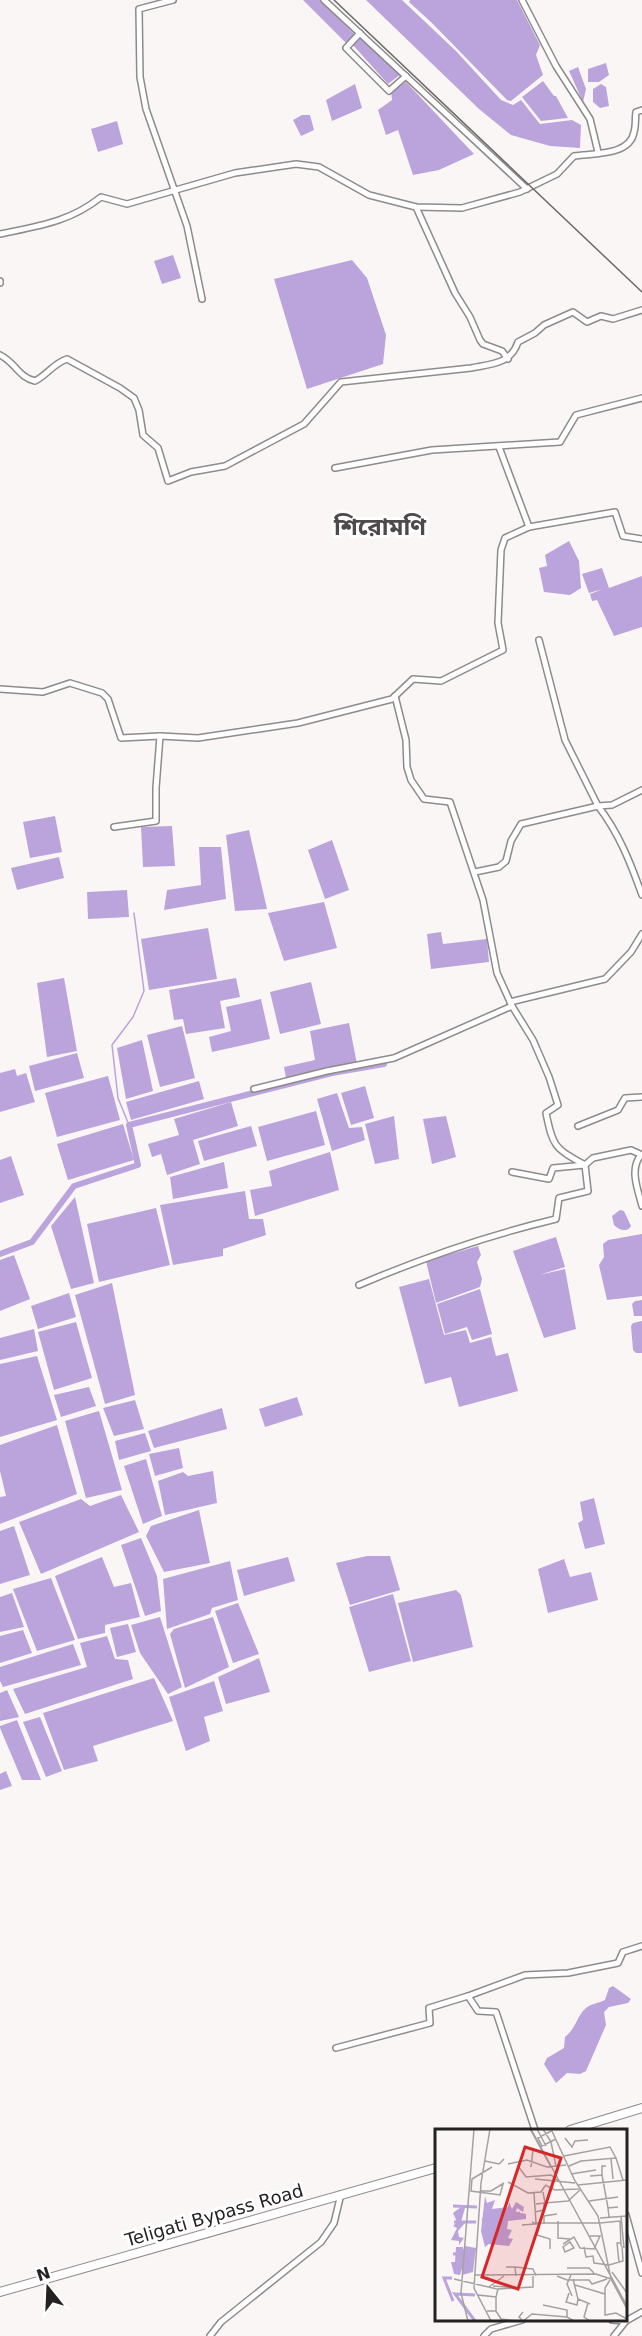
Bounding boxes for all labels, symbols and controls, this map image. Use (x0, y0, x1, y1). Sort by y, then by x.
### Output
district label: শিরোমণি (333, 513, 426, 541)
inset map (435, 2129, 627, 2321)
street label: Teligati Bypass Road (122, 2179, 306, 2251)
north arrow (18, 2258, 78, 2318)
text: N (34, 2263, 53, 2285)

